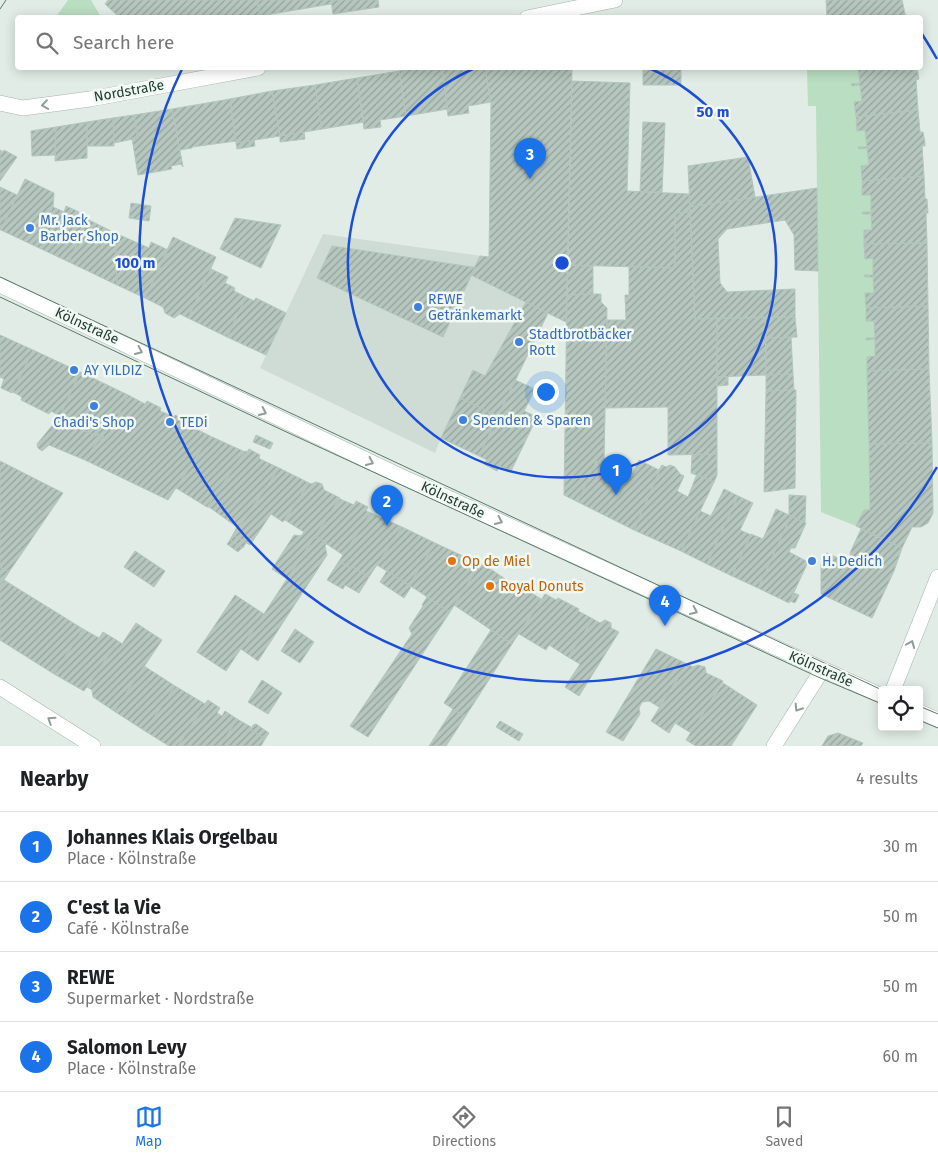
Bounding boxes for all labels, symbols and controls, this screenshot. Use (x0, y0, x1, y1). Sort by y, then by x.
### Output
search box (15, 15, 923, 70)
icon: search (33, 29, 61, 57)
text: Search here (73, 31, 174, 54)
street label: Nordstraße (92, 76, 166, 106)
one-way arrow (41, 99, 49, 110)
text: 50 m (696, 103, 730, 121)
pin: 3 (514, 138, 546, 179)
place label: Mr. Jack Barber Shop (40, 212, 119, 245)
marker: Mr. Jack Barber Shop (24, 222, 36, 234)
text: 100 m (115, 254, 155, 272)
centre of rings (553, 254, 571, 272)
place label: REWE Getränkemarkt (428, 291, 523, 324)
marker: REWE Getränkemarkt (412, 301, 424, 313)
street label: Kölnstraße (52, 304, 122, 348)
place label: Stadtbrotbäcker Rott (529, 326, 632, 359)
marker: Stadtbrotbäcker Rott (513, 336, 525, 348)
one-way arrow (134, 345, 143, 355)
place label: AY YILDIZ (84, 362, 142, 379)
marker: AY YILDIZ (68, 364, 80, 376)
your location (533, 379, 559, 405)
marker: Chadi's Shop (88, 400, 100, 412)
one-way arrow (258, 405, 267, 416)
place label: Spenden & Sparen (473, 412, 591, 429)
place label: Chadi's Shop (53, 414, 135, 431)
place label: TEDi (180, 414, 208, 431)
marker: Spenden & Sparen (457, 414, 469, 426)
marker: TEDi (164, 416, 176, 428)
pin: 1 (600, 454, 632, 495)
one-way arrow (365, 456, 374, 466)
street label: Kölnstraße (418, 478, 488, 522)
pin: 2 (371, 485, 403, 526)
one-way arrow (494, 515, 503, 526)
place label: Op de Miel (462, 553, 530, 570)
place label: H. Dedich (822, 553, 882, 570)
marker: Op de Miel (446, 555, 458, 567)
marker: H. Dedich (806, 555, 818, 567)
place label: Royal Donuts (500, 578, 584, 595)
marker: Royal Donuts (484, 580, 496, 592)
pin: 4 (649, 585, 681, 626)
one-way arrow (689, 605, 698, 615)
one-way arrow (905, 641, 915, 649)
street label: Kölnstraße (786, 647, 856, 691)
map controls (878, 686, 923, 731)
button: locate (878, 686, 923, 731)
one-way arrow (795, 702, 805, 711)
one-way arrow (48, 716, 57, 726)
text: Nearby (20, 766, 88, 792)
text: 4 results (856, 769, 918, 788)
text: Johannes Klais Orgelbau (67, 826, 278, 849)
text: 1 (32, 837, 40, 856)
text: 30 m (883, 837, 918, 856)
text: Place · Kölnstraße (67, 849, 196, 868)
text: C'est la Vie (67, 896, 161, 919)
text: 2 (32, 907, 40, 926)
text: 50 m (883, 907, 918, 926)
text: Café · Kölnstraße (67, 919, 189, 938)
text: REWE (67, 966, 115, 989)
text: 3 (32, 977, 40, 996)
text: 50 m (883, 977, 918, 996)
text: Supermarket · Nordstraße (67, 989, 254, 1008)
text: Salomon Levy (67, 1036, 187, 1059)
text: 4 (31, 1047, 41, 1066)
text: 60 m (883, 1047, 918, 1066)
text: Place · Kölnstraße (67, 1059, 196, 1078)
tab: Map (135, 1103, 163, 1150)
tab: Directions (432, 1103, 496, 1150)
tab: Saved (765, 1103, 803, 1150)

